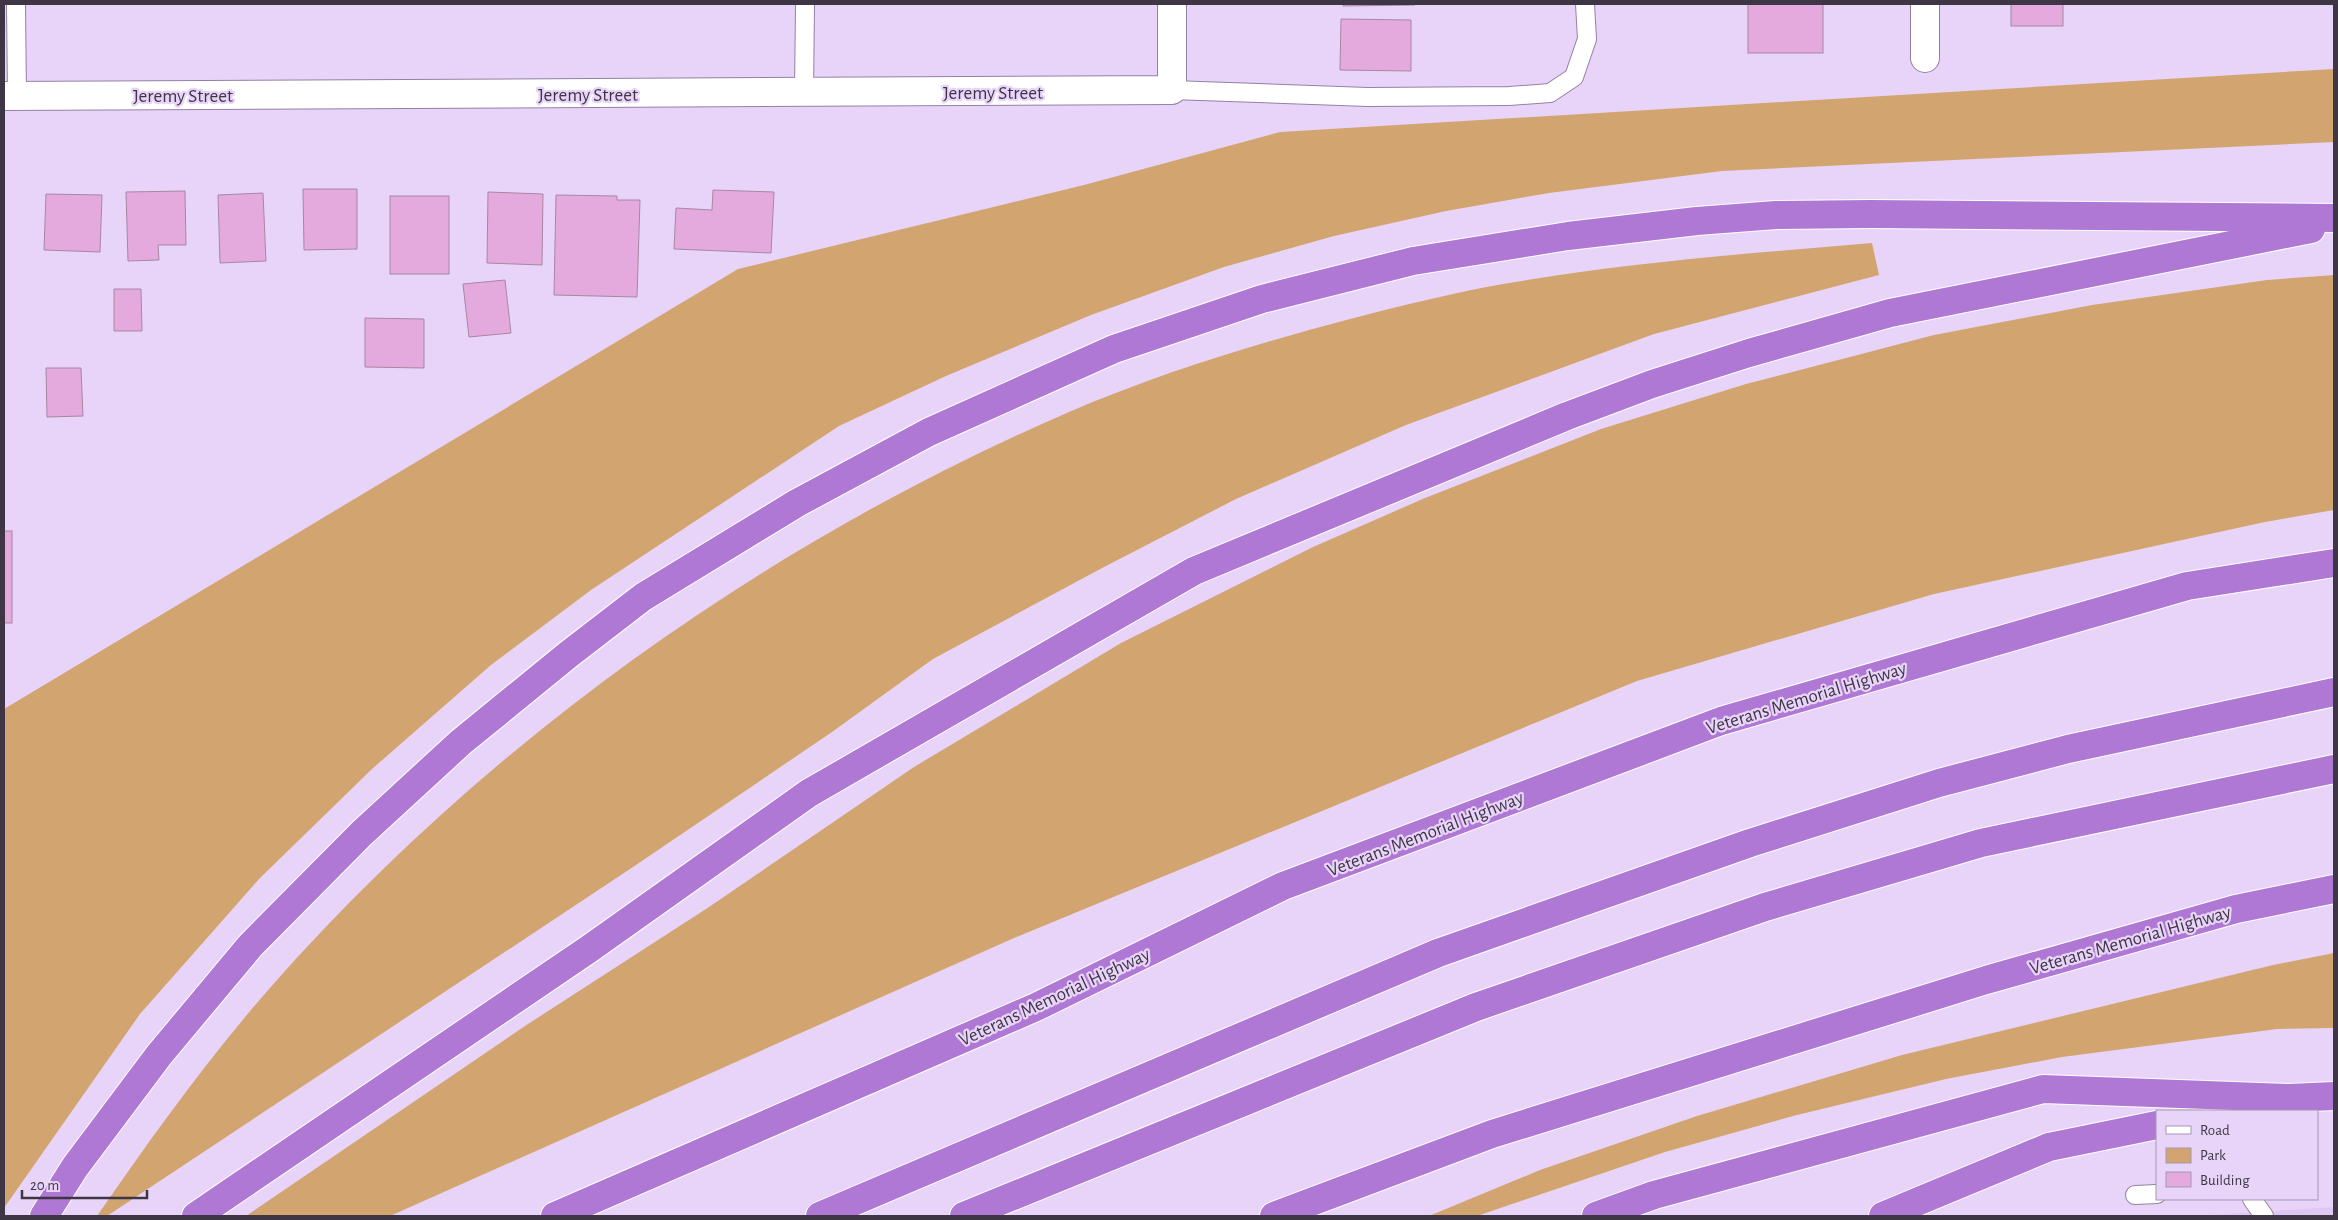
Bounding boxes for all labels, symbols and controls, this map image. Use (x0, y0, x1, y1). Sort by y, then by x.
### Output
street label: Jeremy Street (943, 84, 1043, 103)
street label: Jeremy Street (538, 86, 638, 105)
street label: Jeremy Street (133, 87, 233, 106)
street label: Veterans Memorial Highway (1704, 659, 1909, 738)
street label: Veterans Memorial Highway (1325, 788, 1526, 881)
street label: Veterans Memorial Highway (2028, 903, 2233, 978)
street label: Veterans Memorial Highway (956, 945, 1153, 1050)
legend (2156, 1110, 2318, 1200)
text: Road (2200, 1123, 2230, 1138)
text: Park (2200, 1148, 2226, 1163)
scale bar (22, 1168, 148, 1200)
text: Building (2200, 1173, 2250, 1188)
text: 20 m (30, 1178, 59, 1193)

